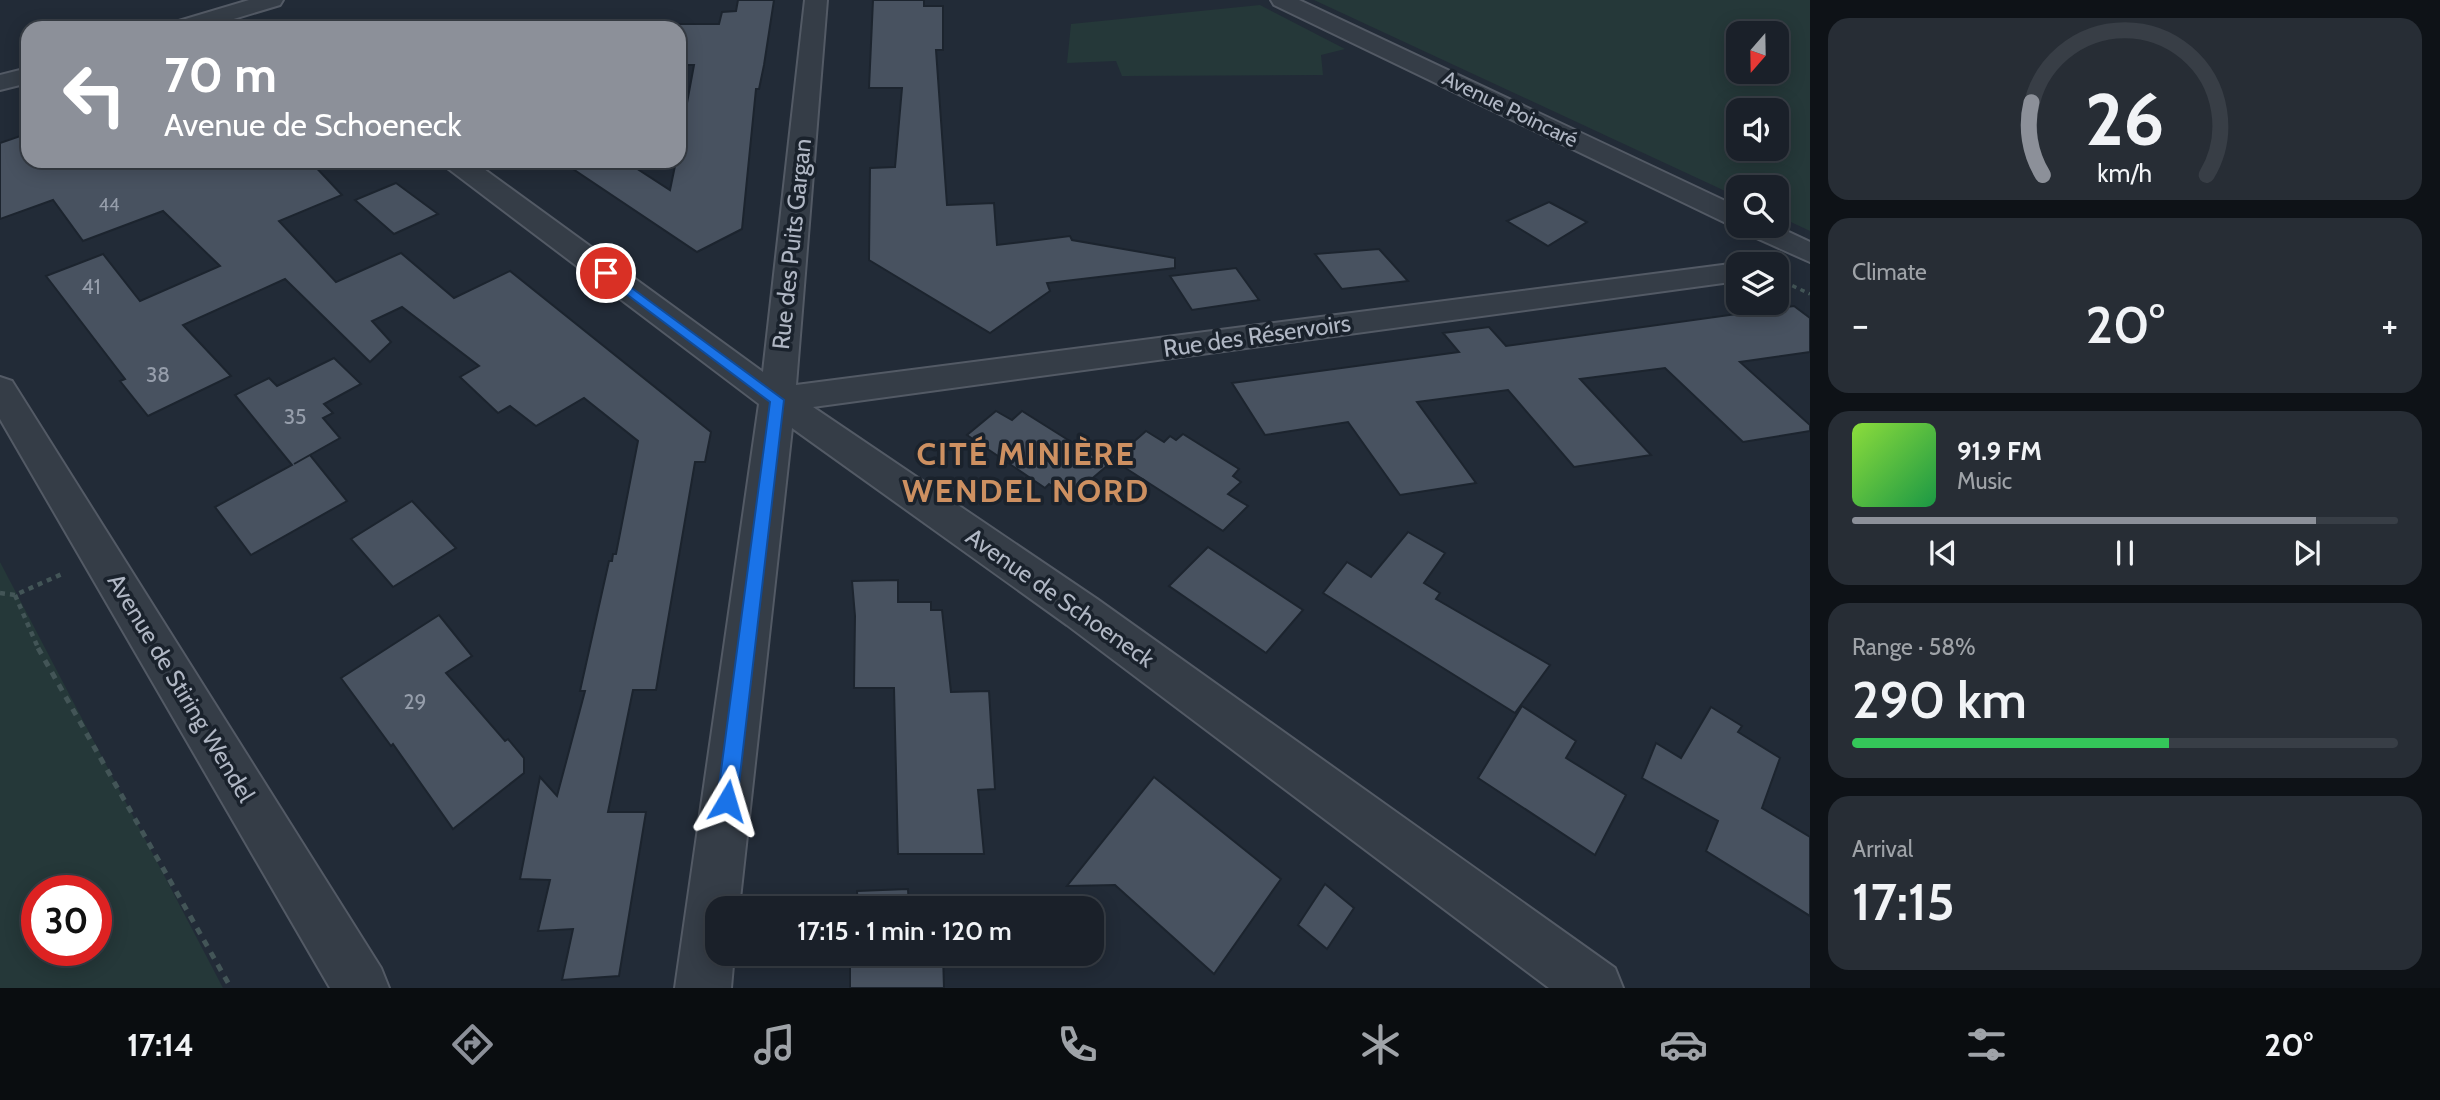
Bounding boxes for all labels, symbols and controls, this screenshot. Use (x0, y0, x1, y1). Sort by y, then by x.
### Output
north arrow (1726, 21, 1788, 84)
map controls (1726, 21, 1789, 315)
text: 70 m (164, 45, 277, 104)
icon: left (49, 49, 140, 140)
street label: Avenue Poincaré (1438, 65, 1582, 152)
text: 26 (2085, 75, 2165, 163)
button: sound (1726, 98, 1789, 161)
text: Avenue de Schoeneck (164, 105, 462, 144)
street label: Rue des Puits Gargan (766, 137, 817, 351)
text: km/h (2098, 158, 2152, 188)
button: search (1726, 175, 1789, 238)
house number: 44 (99, 194, 119, 216)
pin (576, 243, 636, 303)
button: layers (1726, 252, 1789, 315)
icon: arrive (587, 254, 625, 292)
text: Climate (1852, 258, 1927, 286)
house number: 41 (82, 274, 100, 299)
text: 20° (2085, 293, 2165, 356)
text: − (1852, 301, 1869, 348)
text: + (2381, 301, 2398, 348)
street label: Rue des Réservoirs (1161, 308, 1353, 363)
house number: 38 (146, 362, 170, 387)
house number: 35 (284, 404, 306, 429)
district label: CITÉ MINIÈRE WENDEL NORD (902, 434, 1150, 510)
text: 91.9 FM (1957, 435, 2042, 467)
text: Music (1957, 467, 2012, 495)
street label: Avenue de Schoeneck (961, 522, 1160, 674)
icon: previous (1924, 534, 1962, 572)
icon: pause (2106, 534, 2144, 572)
icon: next (2288, 534, 2326, 572)
street label: Avenue de Stiring Wendel (102, 568, 261, 808)
text: Range · 58% (1852, 633, 1976, 661)
text: 290 km (1852, 668, 2027, 731)
house number: 29 (404, 689, 426, 714)
position arrow (690, 764, 764, 838)
text: Arrival (1852, 835, 1913, 863)
text: 17:15 (1852, 870, 1954, 933)
speed limit sign: 30 (21, 875, 112, 966)
text: 17:15 · 1 min · 120 m (797, 915, 1012, 947)
icon: directions (448, 1020, 497, 1069)
icon: music (750, 1020, 799, 1069)
icon: phone (1053, 1020, 1102, 1069)
icon: climate (1356, 1020, 1405, 1069)
icon: car (1659, 1020, 1708, 1069)
icon: filters (1962, 1020, 2011, 1069)
text: 17:14 (127, 1025, 194, 1064)
text: 20° (2264, 1025, 2313, 1064)

